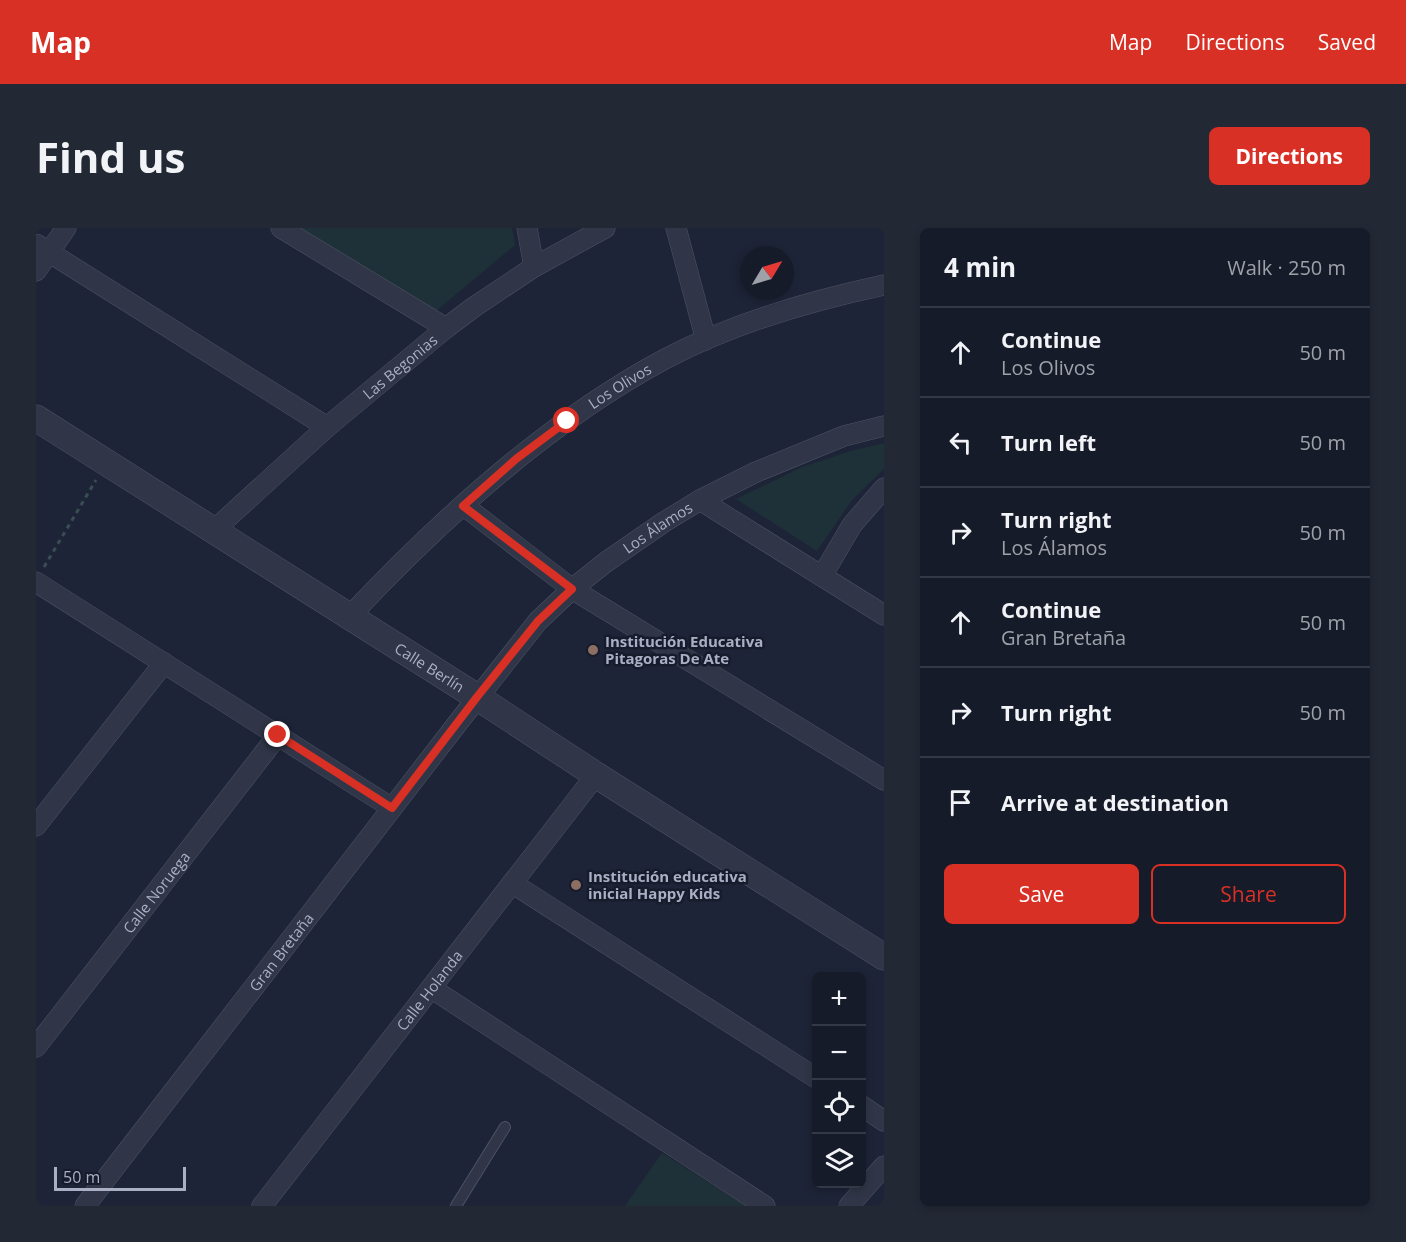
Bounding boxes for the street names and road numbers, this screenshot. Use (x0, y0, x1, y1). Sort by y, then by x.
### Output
street label: Las Begonias (358, 330, 441, 403)
street label: Los Olivos (584, 359, 655, 413)
street label: Los Álamos (619, 497, 696, 558)
street label: Calle Berlín (391, 638, 468, 697)
street label: Calle Noruega (118, 847, 194, 937)
street label: Gran Bretaña (244, 909, 318, 995)
street label: Calle Holanda (392, 946, 467, 1035)

